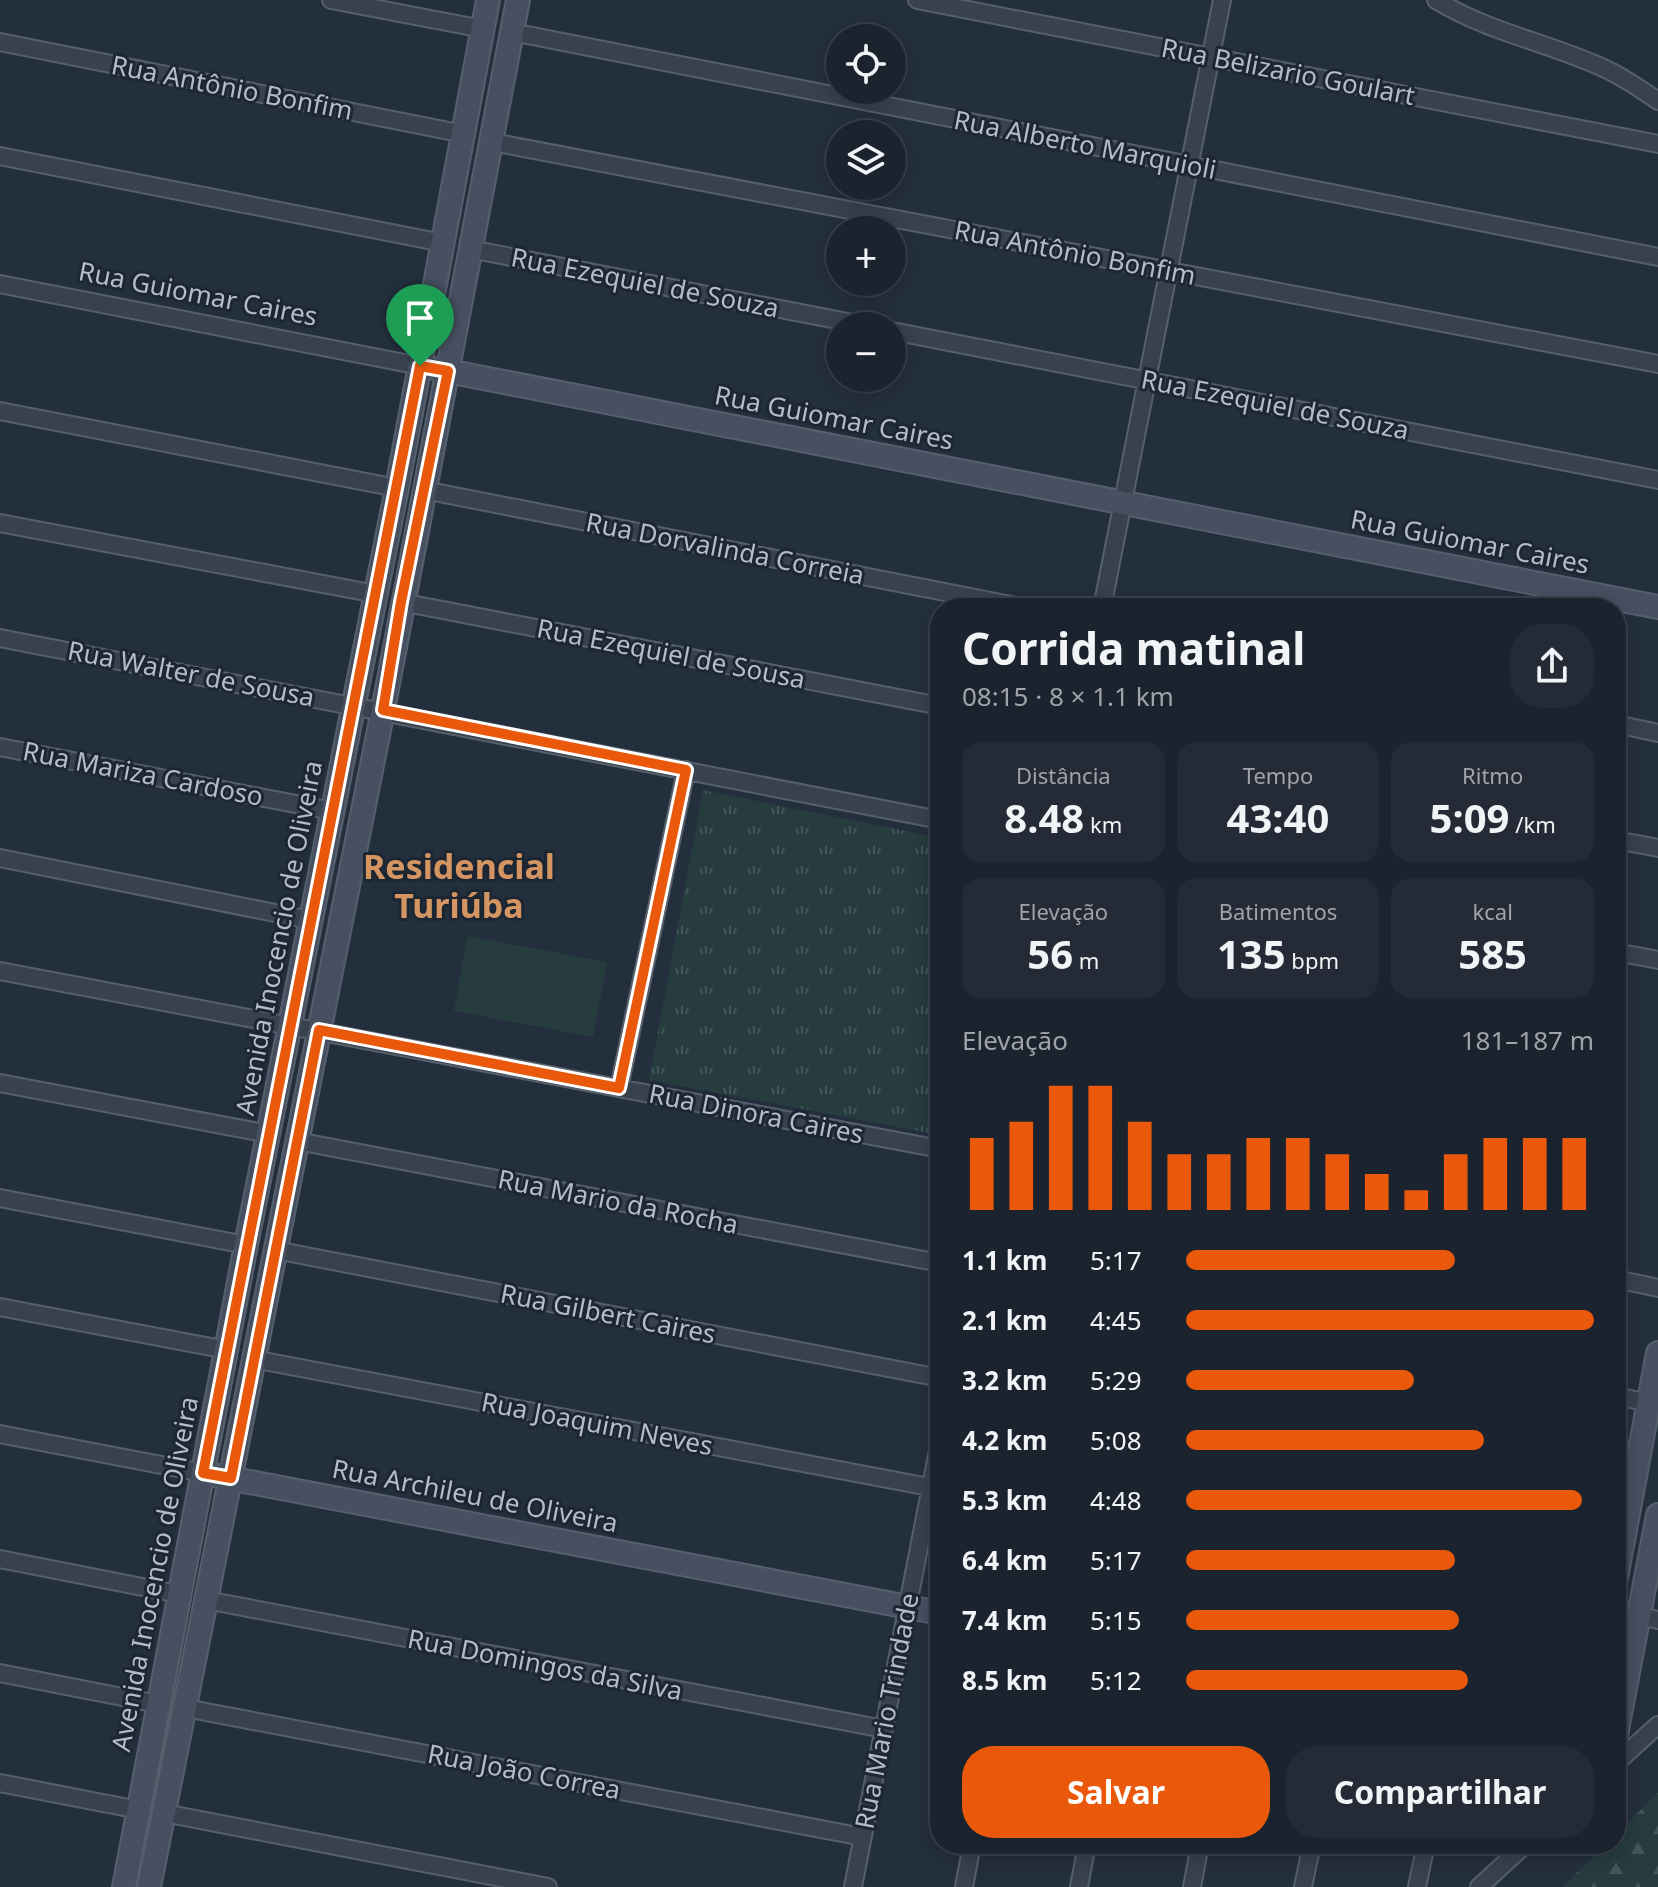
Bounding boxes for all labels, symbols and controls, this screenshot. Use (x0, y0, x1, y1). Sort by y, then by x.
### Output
map controls (826, 24, 906, 392)
button: locate (826, 24, 906, 104)
street label: Rua Belizario Goulart (1158, 29, 1418, 113)
street label: Rua Antônio Bonfim (108, 46, 356, 128)
street label: Rua Alberto Marquioli (951, 101, 1219, 187)
button: layers (826, 120, 906, 200)
street label: Rua Antônio Bonfim (951, 211, 1199, 293)
button: + (826, 216, 906, 296)
street label: Rua Ezequiel de Souza (508, 238, 782, 326)
street label: Rua Guiomar Caires (76, 252, 321, 334)
pin (386, 284, 454, 366)
icon: arrive (398, 296, 442, 340)
button: − (826, 312, 906, 392)
street label: Rua Ezequiel de Souza (1138, 360, 1412, 448)
street label: Rua Guiomar Caires (712, 376, 957, 458)
street label: Rua Guiomar Caires (1348, 500, 1593, 582)
street label: Rua Dorvalinda Correia (583, 503, 867, 593)
street label: Rua Ezequiel de Sousa (534, 609, 808, 697)
text: Corrida matinal (962, 618, 1305, 678)
button: share (1510, 624, 1594, 708)
street label: Rua Walter de Sousa (65, 631, 318, 715)
text: 08:15 · 8 × 1.1 km (962, 678, 1174, 714)
street label: Rua Mariza Cardoso (20, 732, 266, 814)
street label: Avenida Inocencio de Oliveira (226, 757, 330, 1118)
text: Distância (1016, 760, 1111, 790)
text: Tempo (1243, 760, 1313, 790)
text: Ritmo (1462, 760, 1523, 790)
text: 8.48 (1004, 790, 1084, 845)
text: 43:40 (1227, 790, 1329, 845)
text: 5:09 (1430, 790, 1509, 845)
text: km (1084, 809, 1122, 839)
text: /km (1509, 809, 1556, 839)
district label: Residencial Turiúba (363, 843, 555, 928)
text: Elevação (1019, 896, 1108, 926)
text: Batimentos (1219, 896, 1337, 926)
text: kcal (1473, 896, 1513, 926)
text: 56 (1027, 926, 1073, 981)
text: 135 (1217, 926, 1286, 981)
text: 585 (1458, 926, 1527, 981)
text: m (1073, 945, 1099, 975)
text: bpm (1286, 945, 1339, 975)
text: Elevação (962, 1022, 1068, 1058)
text: 181–187 m (1461, 1022, 1594, 1058)
street label: Rua Dinora Caires (646, 1075, 866, 1151)
street label: Rua Mario da Rocha (495, 1160, 741, 1242)
text: 1.1 km (962, 1242, 1047, 1278)
text: 5:17 (1090, 1242, 1142, 1278)
street label: Rua Gilbert Caires (497, 1275, 719, 1352)
text: 2.1 km (962, 1302, 1047, 1338)
text: 4:45 (1090, 1302, 1142, 1338)
text: 3.2 km (962, 1362, 1047, 1398)
text: 5:29 (1090, 1362, 1142, 1398)
street label: Rua Joaquim Neves (478, 1383, 716, 1463)
street label: Avenida Inocencio de Oliveira (102, 1393, 206, 1754)
text: 4.2 km (962, 1422, 1047, 1458)
text: 5:08 (1090, 1422, 1142, 1458)
street label: Rua Archileu de Oliveira (329, 1450, 621, 1540)
text: 5.3 km (962, 1482, 1047, 1518)
text: 4:48 (1090, 1482, 1142, 1518)
text: 6.4 km (962, 1542, 1047, 1578)
text: 5:17 (1090, 1542, 1142, 1578)
street label: Rua Mario Trindade (845, 1590, 927, 1832)
text: 7.4 km (962, 1602, 1047, 1638)
text: 5:15 (1090, 1602, 1142, 1638)
street label: Rua Domingos da Silva (405, 1620, 686, 1708)
text: 8.5 km (962, 1662, 1047, 1698)
text: 5:12 (1090, 1662, 1142, 1698)
street label: Rua João Correa (425, 1735, 624, 1807)
button: Salvar (962, 1746, 1270, 1838)
button: Compartilhar (1286, 1746, 1594, 1838)

